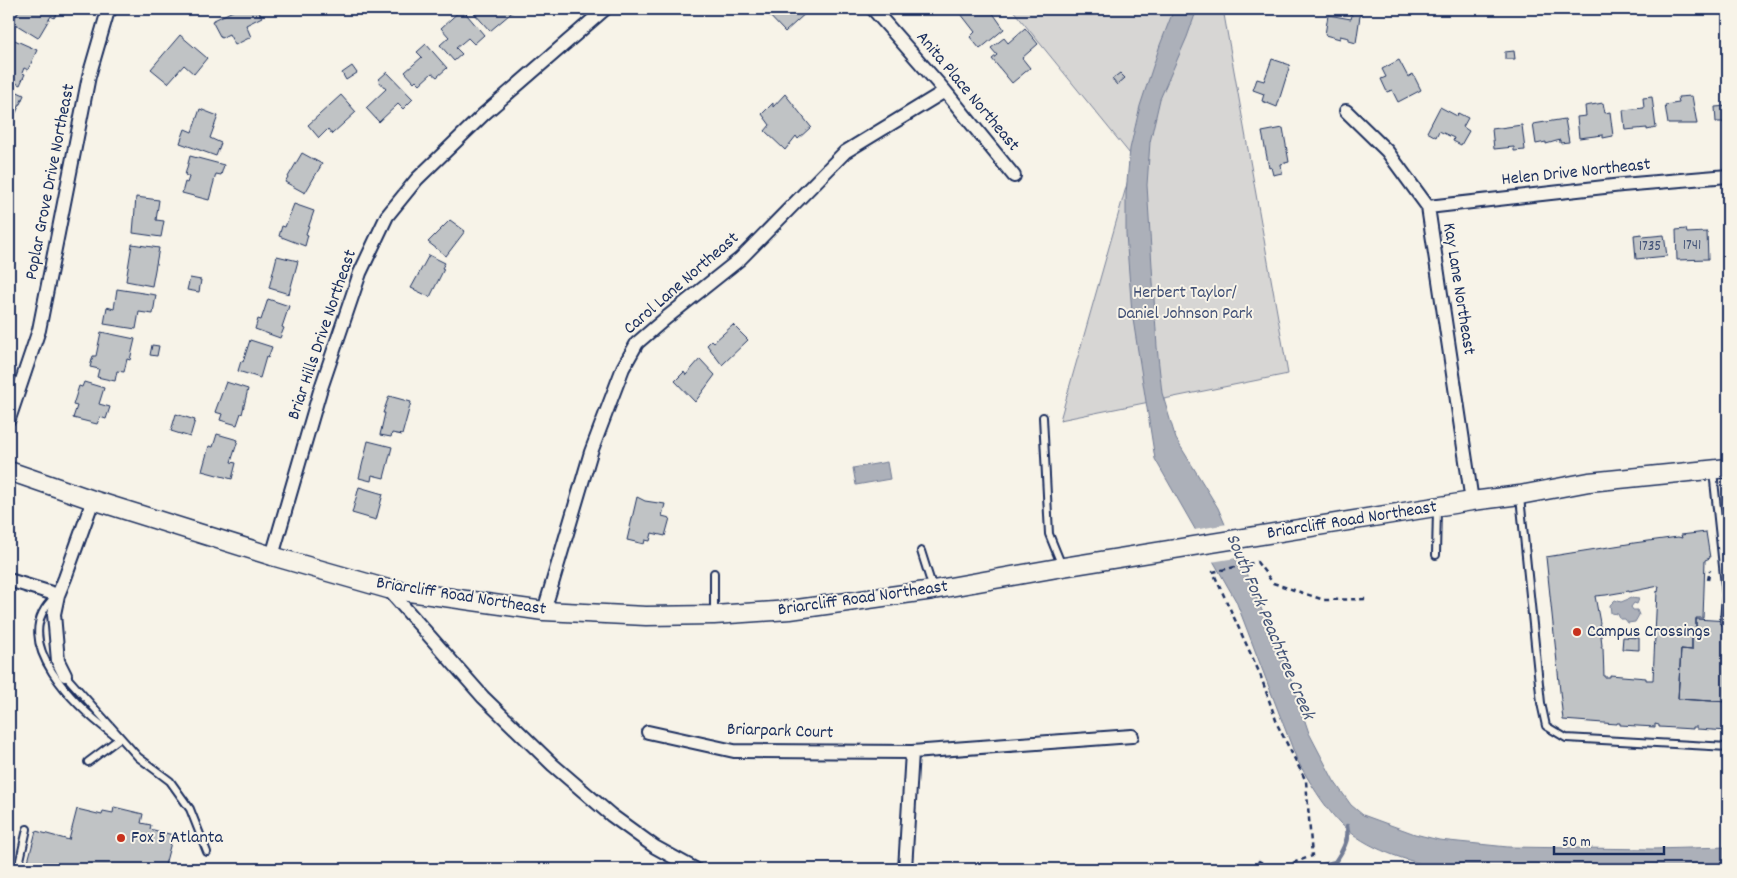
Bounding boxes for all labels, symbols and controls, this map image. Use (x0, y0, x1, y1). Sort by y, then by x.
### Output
street label: Anita Place Northeast (909, 27, 1025, 158)
street label: Poplar Grove Drive Northeast (20, 82, 82, 282)
street label: Helen Drive Northeast (1500, 153, 1652, 193)
street label: Kay Lane Northeast (1435, 221, 1481, 357)
street label: Carol Lane Northeast (619, 227, 745, 341)
house number: 1741 (1683, 235, 1701, 257)
house number: 1735 (1639, 236, 1661, 258)
street label: Briar Hills Drive Northeast (282, 246, 364, 423)
park label: Herbert Taylor/ Daniel Johnson Park (1117, 281, 1253, 327)
street label: Briarcliff Road Northeast (1265, 495, 1439, 547)
water label: South Fork Peachtree Creek (1218, 530, 1321, 726)
street label: Briarcliff Road Northeast (374, 571, 548, 623)
street label: Briarcliff Road Northeast (776, 575, 950, 623)
place label: Campus Crossings (1587, 620, 1710, 645)
marker: Campus Crossings (1571, 626, 1583, 638)
street label: Briarpark Court (726, 718, 834, 746)
scale bar (1554, 823, 1664, 855)
place label: Fox 5 Atlanta (131, 826, 223, 851)
marker: Fox 5 Atlanta (115, 832, 127, 844)
text: 50 m (1562, 832, 1591, 854)

